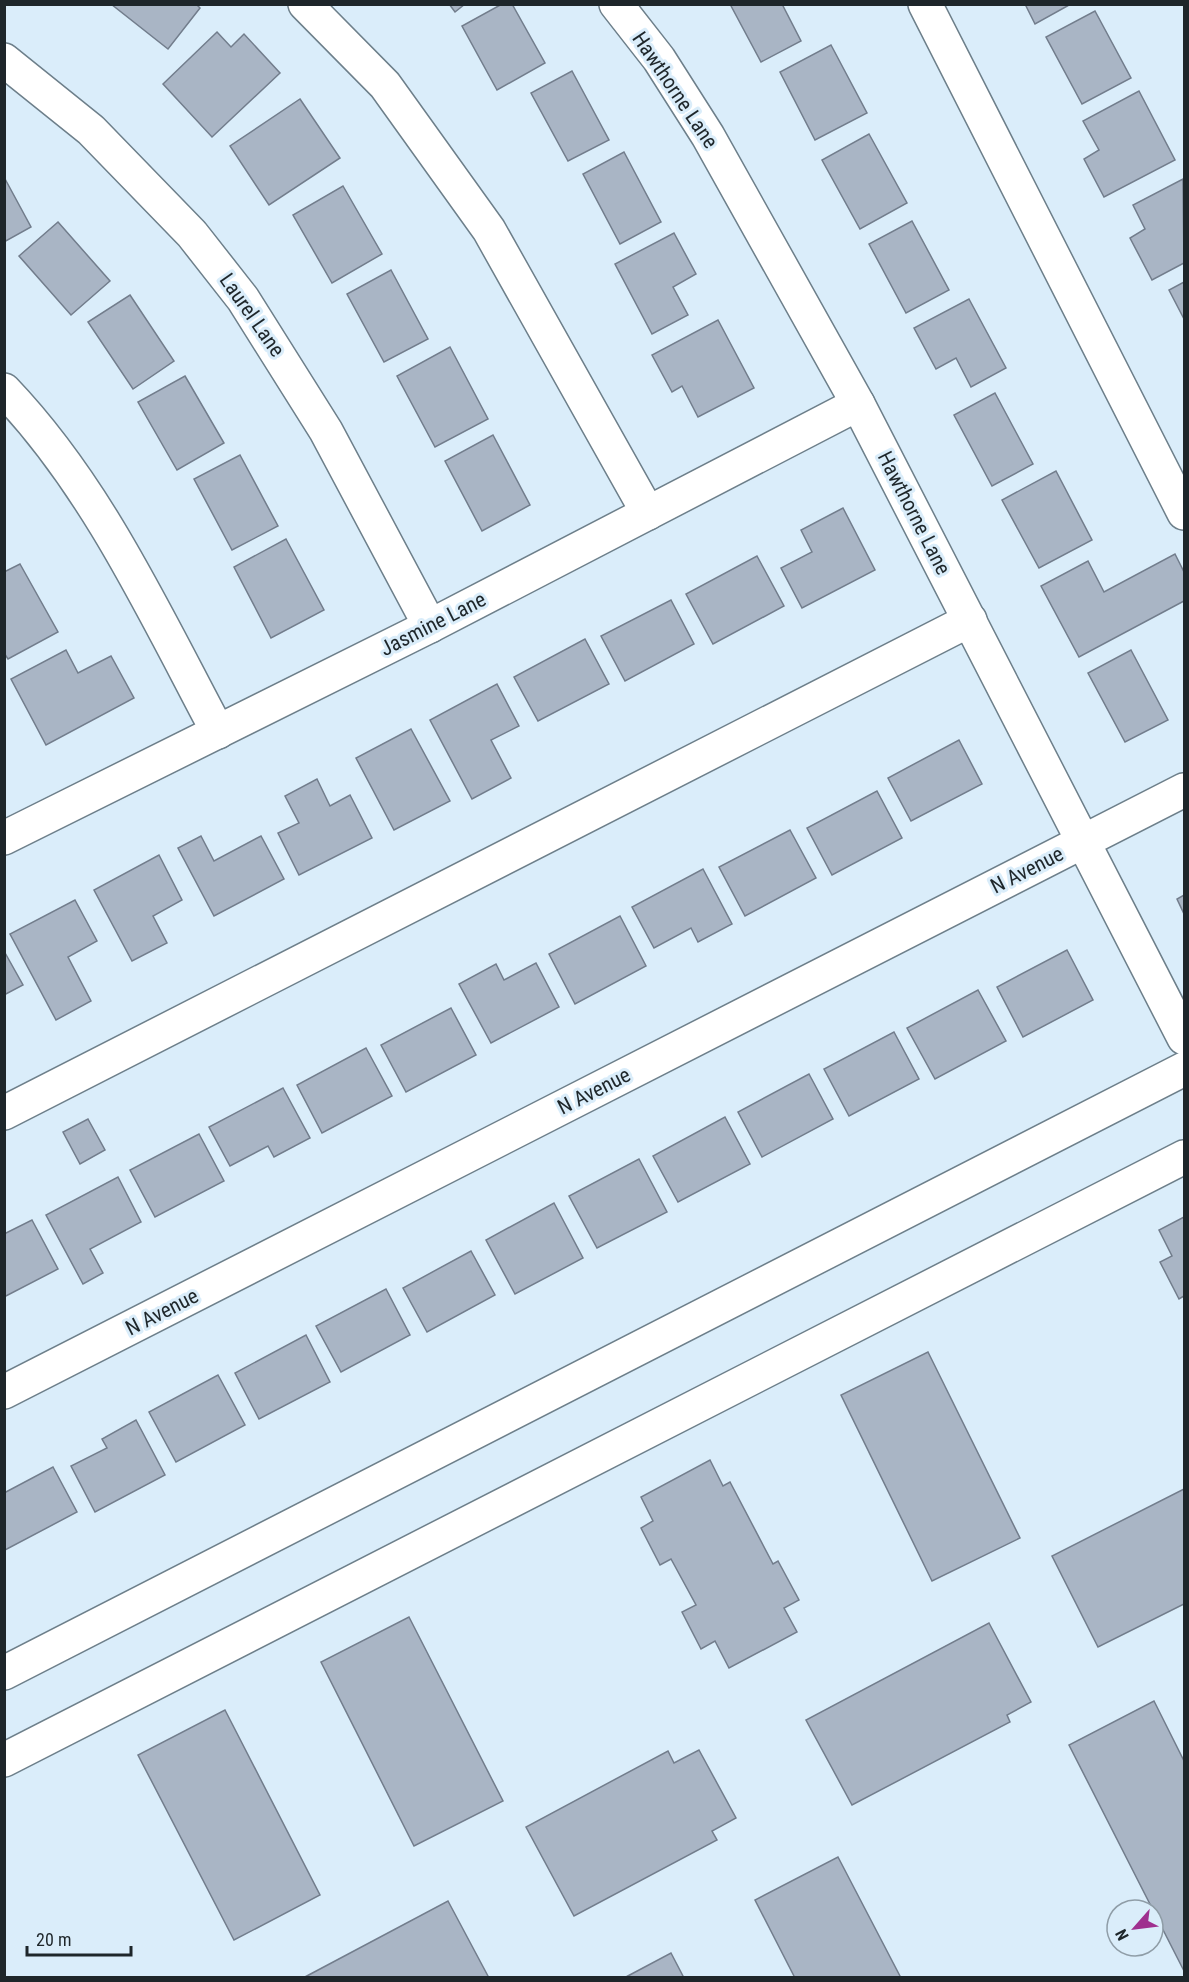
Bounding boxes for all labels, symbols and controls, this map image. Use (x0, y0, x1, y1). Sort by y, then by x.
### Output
street label: Hawthorne Lane (627, 27, 723, 153)
street label: Laurel Lane (215, 269, 289, 361)
street label: Hawthorne Lane (873, 447, 955, 579)
street label: Jasmine Lane (376, 587, 490, 661)
street label: N Avenue (987, 841, 1067, 898)
street label: N Avenue (554, 1062, 634, 1119)
street label: N Avenue (122, 1283, 202, 1340)
north arrow (1105, 1898, 1165, 1958)
scale bar (27, 1919, 130, 1957)
text: N (1112, 1926, 1133, 1944)
text: 20 m (36, 1929, 71, 1950)

